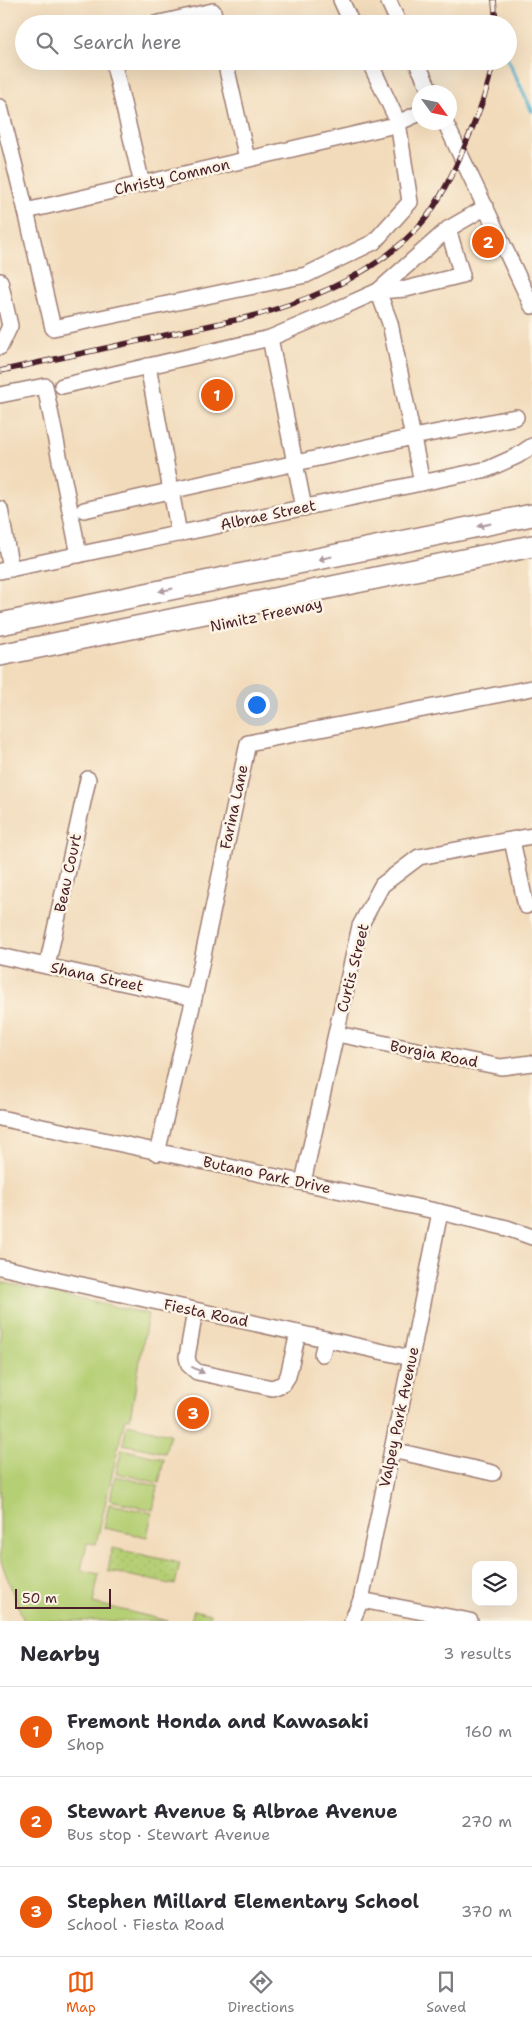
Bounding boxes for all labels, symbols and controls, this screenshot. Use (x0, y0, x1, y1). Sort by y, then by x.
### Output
search box (15, 15, 517, 70)
icon: search (33, 29, 61, 57)
text: Search here (73, 30, 182, 55)
north arrow (412, 85, 457, 130)
street label: Christy Common (112, 154, 232, 200)
pin: 2 (472, 223, 504, 261)
pin: 1 (201, 376, 233, 414)
street label: Albrae Street (218, 495, 318, 535)
one-way arrow (477, 521, 492, 529)
one-way arrow (317, 554, 333, 562)
one-way arrow (157, 587, 173, 595)
street label: Nimitz Freeway (208, 593, 324, 637)
your location (244, 692, 270, 718)
street label: Farina Lane (215, 763, 253, 851)
street label: Beau Court (50, 832, 86, 914)
street label: Curtis Street (332, 922, 374, 1014)
street label: Shana Street (49, 957, 145, 997)
street label: Borgia Road (388, 1036, 480, 1072)
street label: Butano Park Drive (201, 1152, 333, 1198)
street label: Fiesta Road (162, 1294, 251, 1332)
street label: Valpey Park Avenue (374, 1345, 424, 1489)
one-way arrow (191, 1366, 205, 1374)
pin: 3 (177, 1394, 209, 1432)
map controls (472, 1561, 517, 1606)
button: layers (472, 1561, 517, 1606)
scale bar (15, 1586, 111, 1609)
text: 50 m (22, 1589, 57, 1607)
text: Nearby (20, 1640, 100, 1668)
text: 3 results (443, 1643, 512, 1664)
text: Fremont Honda and Kawasaki (67, 1709, 369, 1734)
text: 1 (32, 1721, 40, 1742)
text: 160 m (465, 1721, 512, 1742)
text: Shop (67, 1734, 104, 1755)
text: Stewart Avenue & Albrae Avenue (67, 1799, 398, 1824)
text: 2 (30, 1811, 42, 1832)
text: 270 m (461, 1811, 512, 1832)
text: Bus stop · Stewart Avenue (67, 1824, 270, 1845)
text: Stephen Millard Elementary School (67, 1889, 419, 1914)
text: 3 (30, 1901, 42, 1922)
text: 370 m (461, 1901, 512, 1922)
text: School · Fiesta Road (67, 1914, 224, 1935)
tab: Map (66, 1968, 96, 2016)
tab: Directions (228, 1968, 294, 2016)
tab: Saved (426, 1968, 466, 2016)

